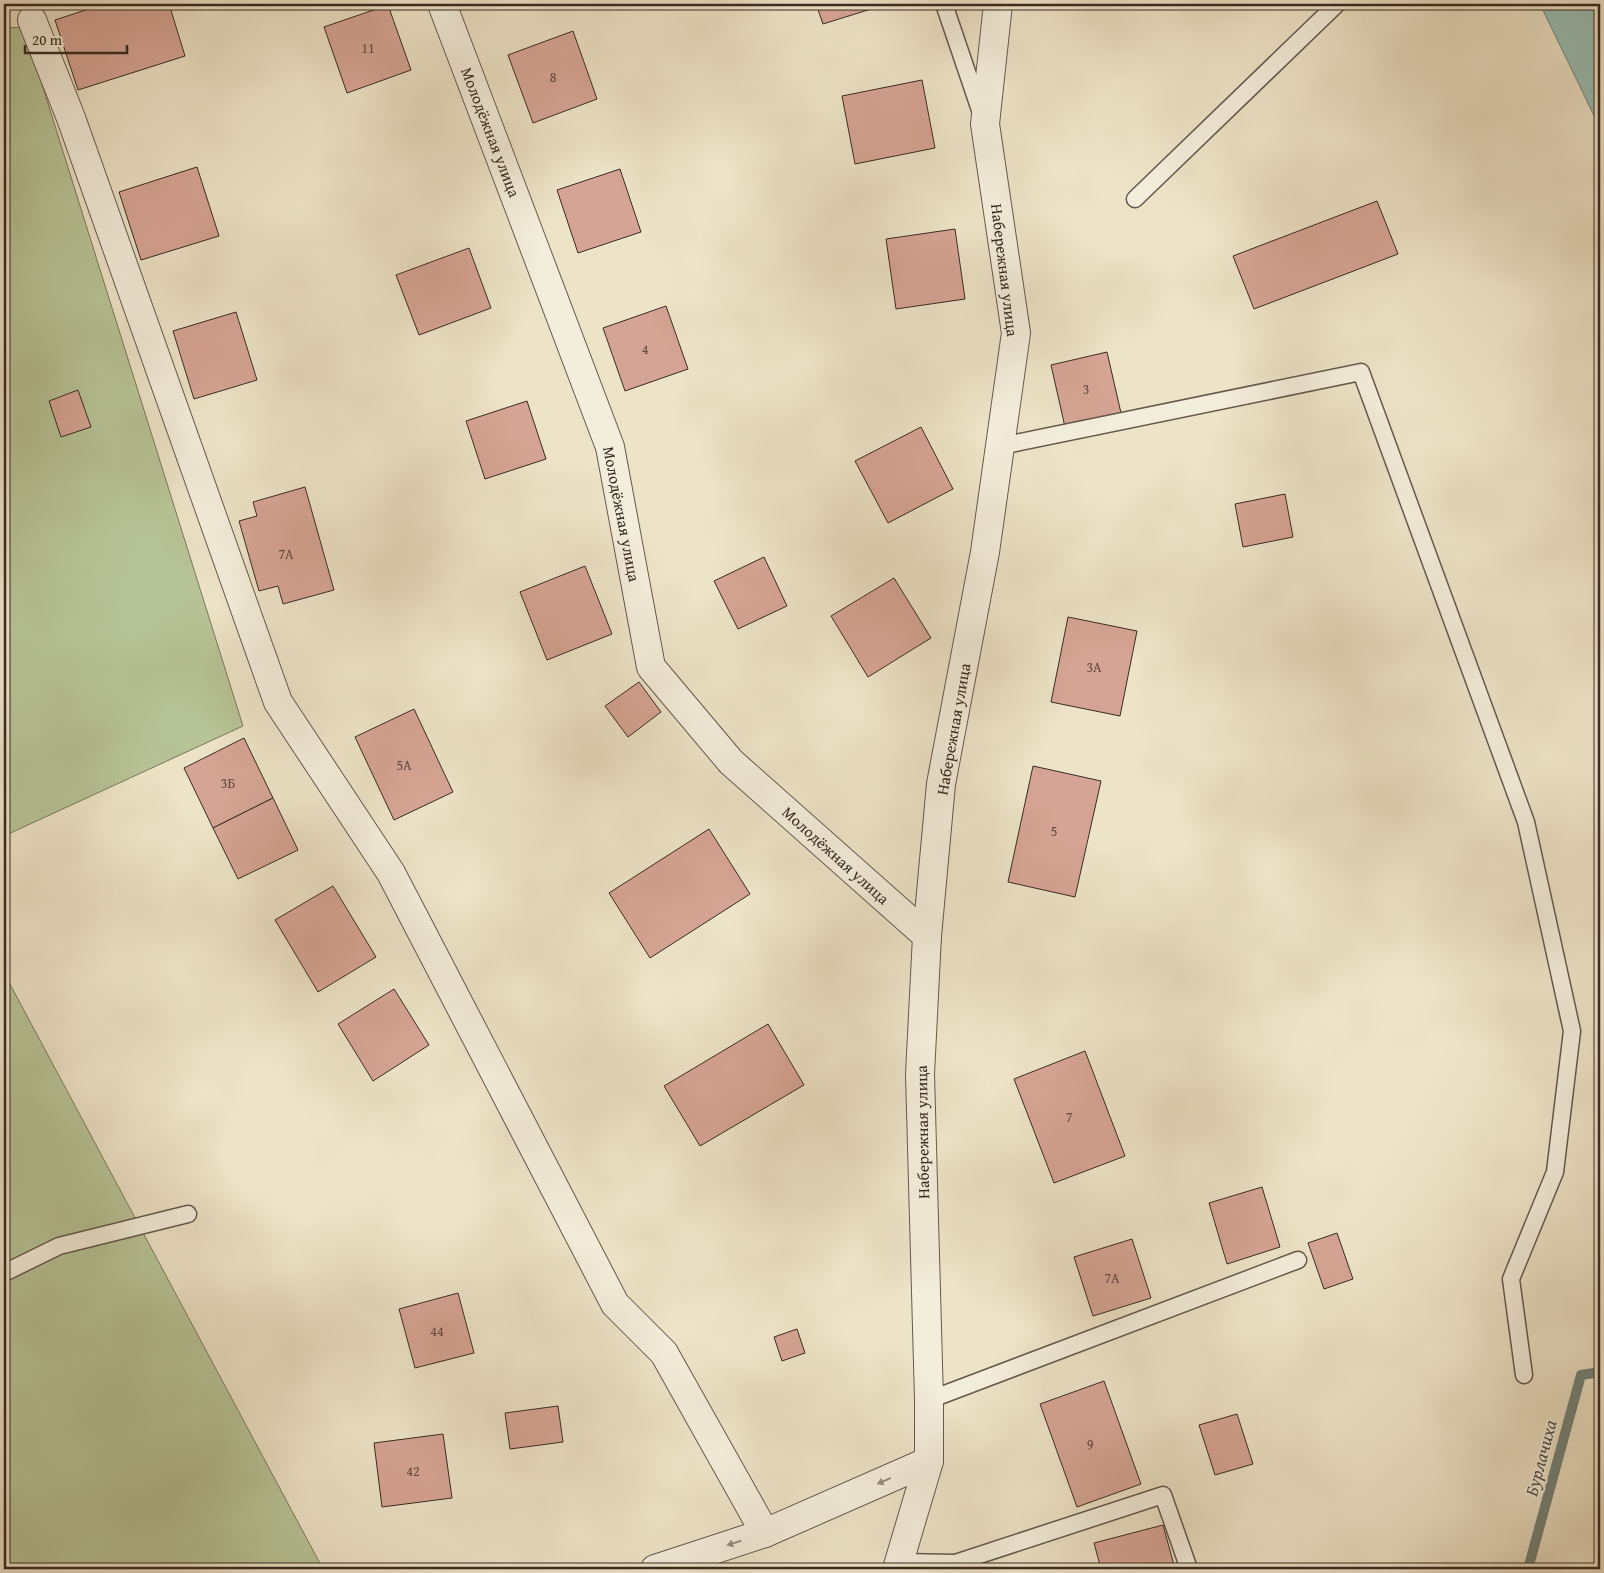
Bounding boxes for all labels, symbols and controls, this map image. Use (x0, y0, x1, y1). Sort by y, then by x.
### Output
scale bar (25, 22, 128, 54)
text: 20 m (32, 29, 63, 50)
house number: 11 (361, 38, 375, 58)
street label: Молодёжная улица (455, 64, 527, 201)
house number: 8 (550, 67, 557, 87)
street label: Набережная улица (985, 202, 1025, 338)
house number: 4 (642, 339, 649, 359)
house number: 3 (1083, 379, 1089, 399)
street label: Молодёжная улица (597, 444, 647, 584)
house number: 7А (278, 544, 294, 564)
house number: 3А (1086, 657, 1102, 677)
street label: Набережная улица (930, 661, 976, 797)
house number: 5А (396, 755, 412, 775)
house number: 3Б (221, 773, 235, 793)
street label: Молодёжная улица (777, 800, 895, 910)
house number: 5 (1051, 821, 1057, 841)
street label: Набережная улица (909, 1065, 935, 1199)
house number: 7 (1066, 1107, 1073, 1127)
house number: 7А (1104, 1268, 1120, 1288)
house number: 44 (430, 1321, 444, 1341)
water label: Бурлачиха (1517, 1416, 1564, 1499)
house number: 9 (1087, 1434, 1094, 1454)
house number: 42 (406, 1461, 420, 1481)
one-way arrow (877, 1477, 891, 1485)
one-way arrow (726, 1539, 741, 1547)

